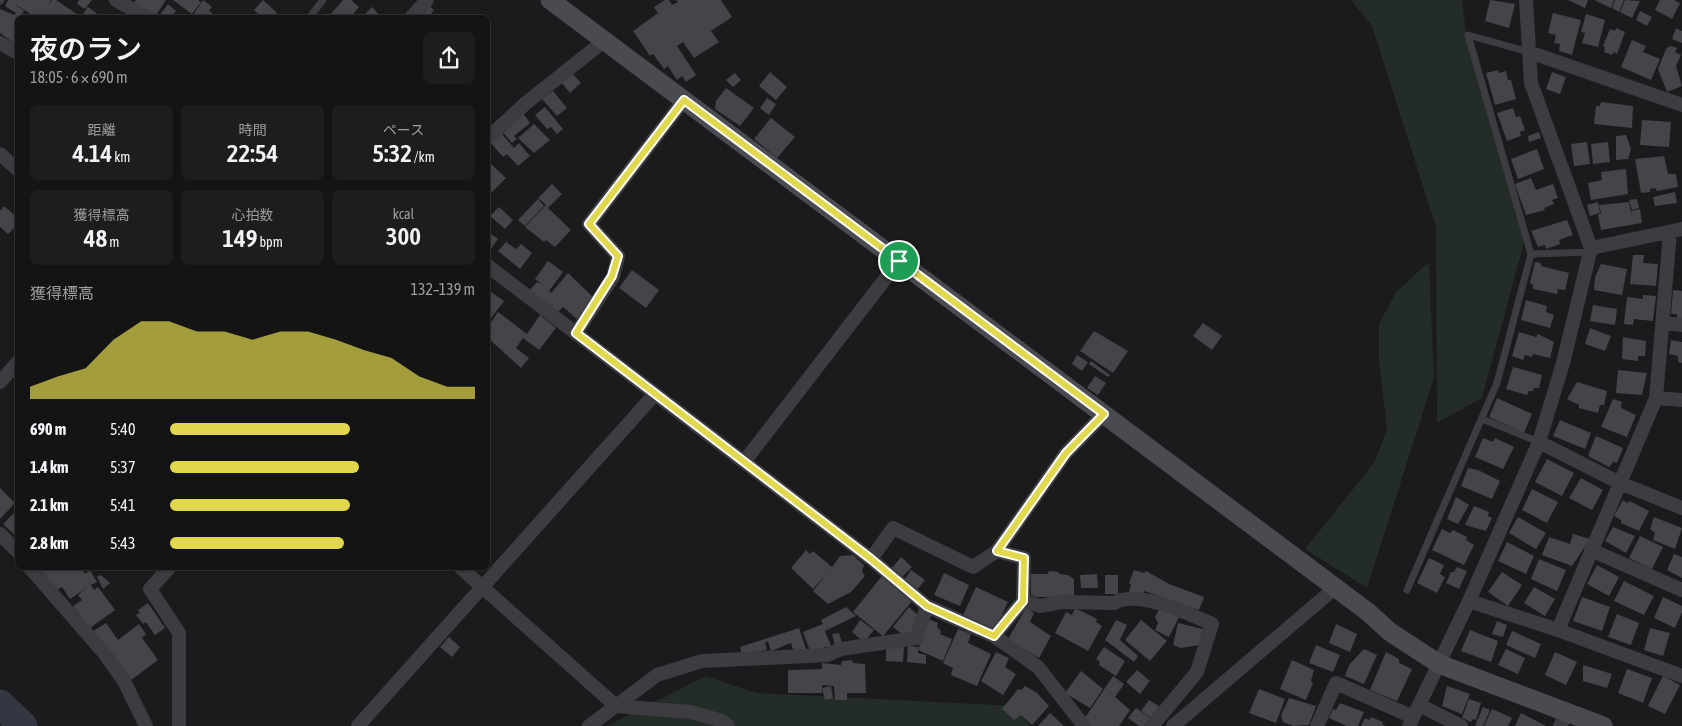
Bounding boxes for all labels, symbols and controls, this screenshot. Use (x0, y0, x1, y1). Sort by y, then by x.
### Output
button: share (423, 32, 475, 84)
text: 夜のラン (30, 33, 142, 65)
text: 18:05 · 6 × 690 m (30, 68, 128, 86)
text: 距離 (88, 122, 116, 138)
text: 時間 (239, 122, 267, 138)
text: ペース (383, 122, 424, 138)
text: 4.14 (73, 139, 112, 167)
text: 22:54 (227, 139, 278, 167)
text: 5:32 (372, 139, 412, 167)
text: km (112, 149, 130, 165)
text: /km (412, 149, 435, 165)
text: kcal (393, 206, 414, 222)
text: 獲得標高 (74, 207, 130, 223)
text: 心拍数 (232, 207, 274, 223)
text: 300 (386, 222, 421, 250)
text: 48 (84, 224, 107, 252)
text: 149 (222, 224, 257, 252)
text: m (107, 234, 119, 250)
text: bpm (257, 234, 283, 250)
pin (878, 240, 920, 282)
icon: arrive (885, 247, 913, 275)
text: 132–139 m (411, 280, 475, 298)
text: 獲得標高 (30, 284, 94, 302)
text: 690 m (30, 420, 66, 438)
text: 5:40 (110, 420, 135, 438)
text: 1.4 km (30, 458, 69, 476)
text: 5:37 (110, 458, 135, 476)
text: 2.1 km (30, 496, 69, 514)
text: 5:41 (110, 496, 135, 514)
text: 2.8 km (30, 534, 69, 552)
text: 5:43 (110, 534, 135, 552)

